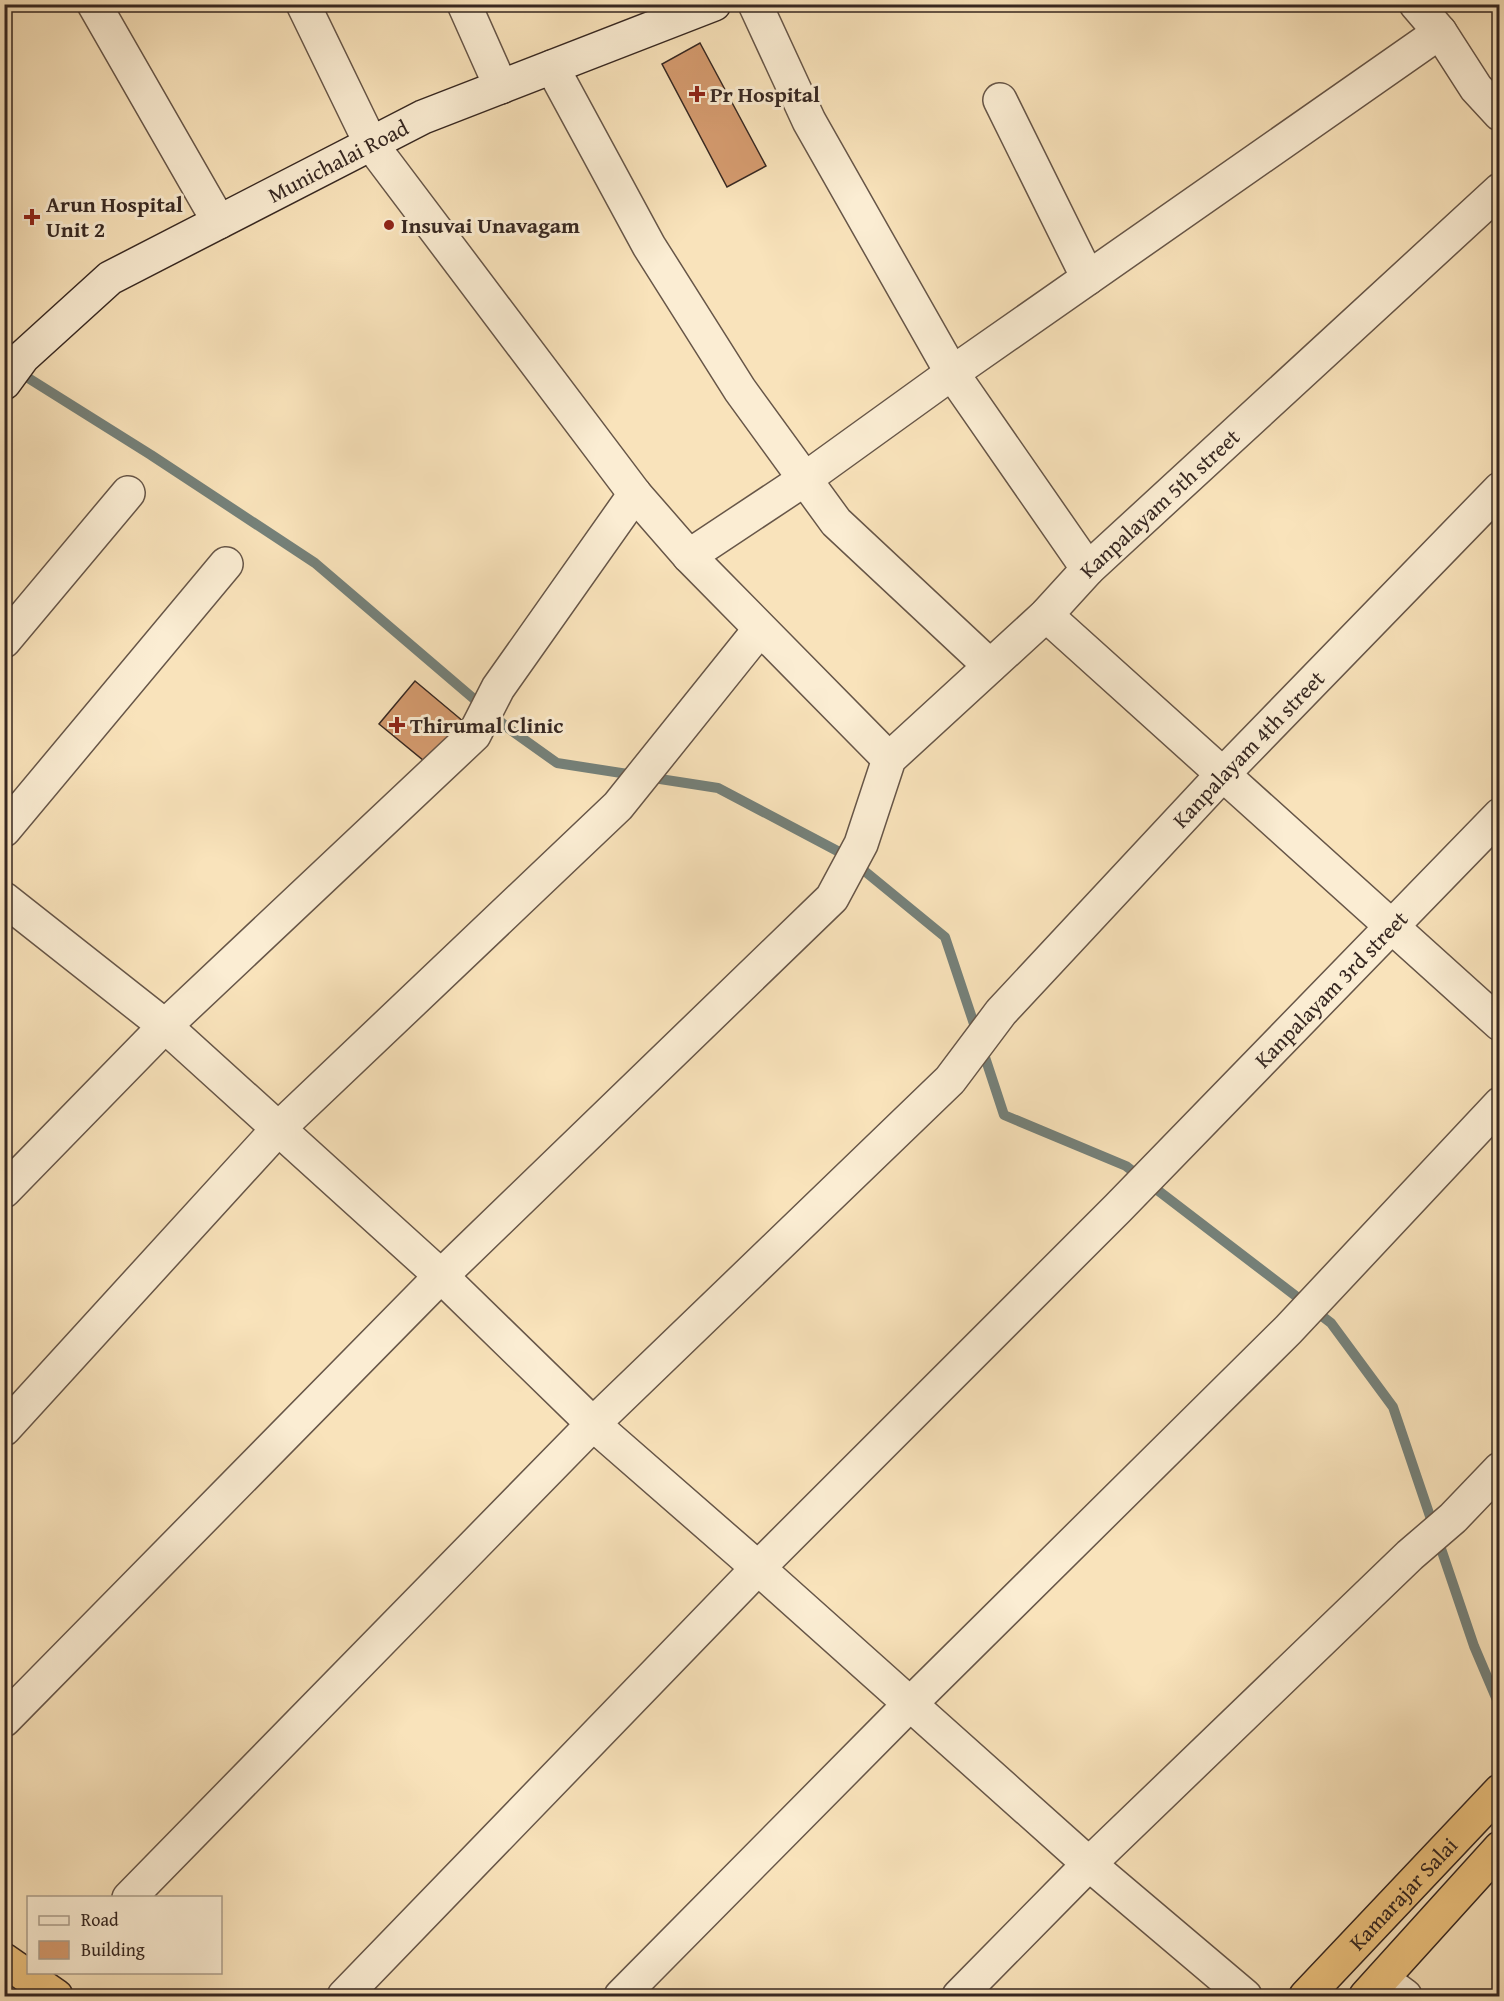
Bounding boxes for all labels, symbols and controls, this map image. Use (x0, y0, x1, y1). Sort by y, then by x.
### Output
place label: Pr Hospital (710, 78, 820, 110)
marker: Pr Hospital (688, 85, 706, 103)
street label: Munichalai Road (262, 111, 414, 210)
place label: Arun Hospital Unit 2 (46, 188, 183, 245)
marker: Arun Hospital Unit 2 (23, 208, 41, 226)
place label: Insuvai Unavagam (401, 209, 580, 241)
marker: Insuvai Unavagam (382, 218, 396, 232)
street label: Kanpalayam 5th street (1072, 421, 1247, 585)
street label: Kanpalayam 4th street (1165, 663, 1332, 835)
place label: Thirumal Clinic (410, 709, 563, 741)
marker: Thirumal Clinic (388, 716, 406, 734)
street label: Kanpalayam 3rd street (1247, 903, 1415, 1075)
street label: Kamarajar Salai (1341, 1830, 1464, 1957)
legend (27, 1896, 222, 1974)
text: Road (81, 1906, 119, 1933)
text: Building (81, 1936, 145, 1963)

